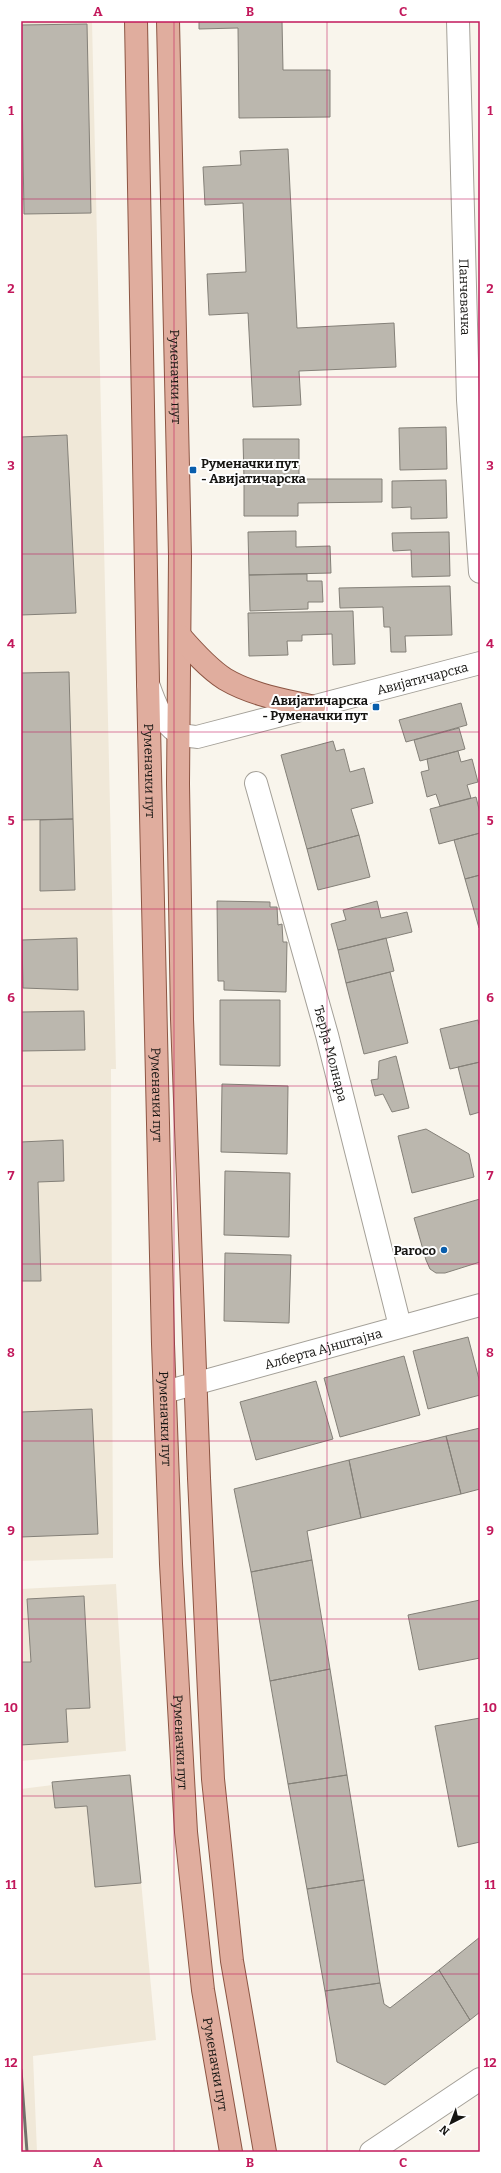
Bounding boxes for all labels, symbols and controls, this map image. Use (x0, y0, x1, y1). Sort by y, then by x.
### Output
text: A (93, 4, 103, 19)
text: B (246, 4, 254, 19)
text: C (399, 4, 407, 19)
text: 1 (8, 103, 14, 118)
text: 1 (487, 103, 493, 118)
street label: Панчевачка (456, 258, 473, 335)
text: 2 (7, 281, 15, 296)
text: 2 (486, 281, 494, 296)
street label: Руменачки пут (167, 329, 184, 425)
place label: Руменачки пут - Авијатичарска (201, 456, 307, 486)
text: 3 (7, 458, 15, 473)
text: 3 (486, 458, 494, 473)
marker: Руменачки пут - Авијатичарска (188, 465, 198, 475)
text: 4 (7, 636, 15, 651)
text: 4 (486, 636, 494, 651)
street label: Авијатичарска (375, 659, 470, 698)
place label: Авијатичарска - Руменачки пут (262, 693, 369, 723)
marker: Авијатичарска - Руменачки пут (371, 702, 381, 712)
street label: Руменачки пут (141, 723, 158, 819)
text: 5 (7, 813, 15, 828)
text: 5 (486, 813, 494, 828)
text: 6 (7, 990, 15, 1005)
text: 6 (486, 990, 494, 1005)
street label: Ђерђа Молнара (311, 1004, 350, 1104)
street label: Руменачки пут (148, 1047, 165, 1143)
text: 7 (8, 1168, 15, 1183)
text: 7 (487, 1168, 494, 1183)
place label: Paroco (394, 1243, 436, 1258)
marker: Paroco (439, 1245, 449, 1255)
street label: Алберта Ајнштајна (263, 1325, 384, 1372)
text: 8 (7, 1345, 15, 1360)
text: 8 (486, 1345, 494, 1360)
street label: Руменачки пут (156, 1371, 174, 1467)
text: 9 (7, 1523, 15, 1538)
text: 9 (486, 1523, 494, 1538)
street label: Руменачки пут (170, 1694, 191, 1790)
text: 10 (4, 1700, 18, 1715)
text: 10 (483, 1700, 497, 1715)
text: 11 (5, 1877, 17, 1892)
text: 11 (484, 1877, 496, 1892)
street label: Руменачки пут (200, 2016, 231, 2113)
text: 12 (5, 2055, 17, 2070)
text: 12 (484, 2055, 496, 2070)
north arrow (431, 2103, 471, 2143)
text: N (437, 2122, 452, 2138)
text: A (93, 2155, 103, 2170)
text: B (246, 2155, 254, 2170)
text: C (399, 2155, 407, 2170)

